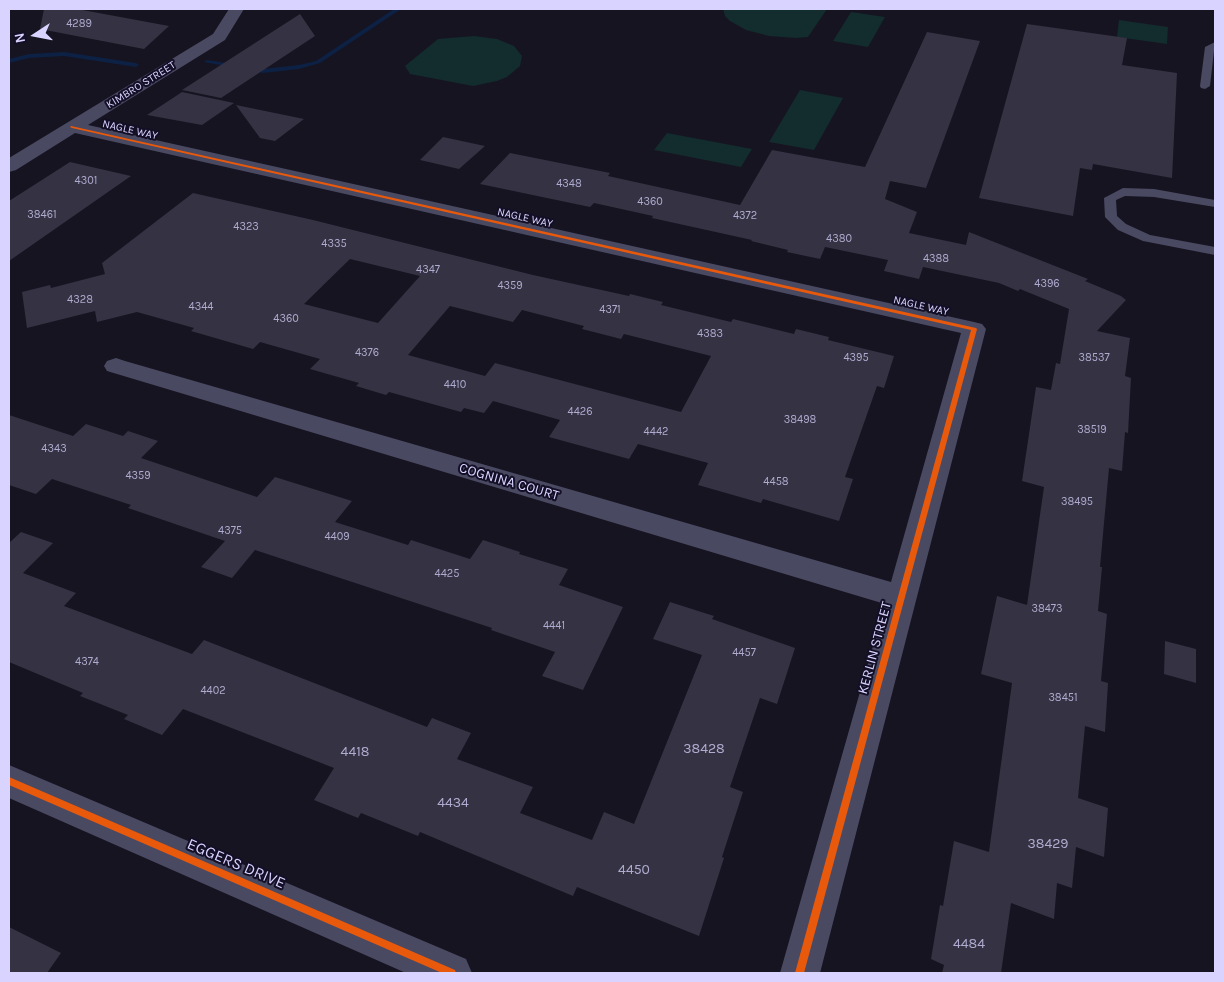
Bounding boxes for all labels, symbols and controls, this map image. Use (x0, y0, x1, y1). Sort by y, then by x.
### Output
north arrow (10, 10, 60, 60)
house number: 4289 (66, 17, 92, 31)
text: N (10, 31, 29, 45)
street label: KIMBRO STREET (104, 58, 178, 112)
street label: NAGLE WAY (101, 117, 159, 143)
house number: 4301 (75, 174, 97, 188)
house number: 4348 (556, 177, 582, 191)
house number: 4360 (637, 195, 663, 209)
street label: NAGLE WAY (496, 205, 554, 231)
house number: 38461 (27, 208, 57, 222)
house number: 4372 (733, 209, 757, 223)
house number: 4323 (233, 220, 259, 234)
house number: 4380 (826, 232, 852, 246)
house number: 4335 (321, 237, 347, 251)
house number: 4388 (923, 252, 949, 266)
house number: 4347 (416, 263, 440, 277)
house number: 4396 (1034, 277, 1060, 291)
house number: 4359 (497, 279, 523, 293)
house number: 4328 (67, 293, 93, 307)
street label: NAGLE WAY (892, 293, 950, 319)
house number: 4344 (189, 300, 213, 314)
house number: 4371 (599, 303, 621, 317)
house number: 4360 (273, 312, 299, 326)
house number: 4383 (697, 327, 723, 341)
house number: 4376 (355, 346, 379, 360)
house number: 4395 (843, 351, 869, 365)
house number: 38537 (1078, 351, 1110, 365)
house number: 4410 (444, 378, 466, 392)
house number: 4426 (568, 405, 592, 419)
house number: 38498 (784, 413, 816, 427)
house number: 38519 (1077, 423, 1107, 437)
house number: 4442 (644, 425, 668, 439)
house number: 4343 (41, 442, 67, 456)
street label: COGNINA COURT (457, 460, 561, 504)
house number: 4359 (125, 469, 151, 483)
house number: 4458 (763, 475, 789, 489)
house number: 38495 (1061, 495, 1093, 509)
house number: 4375 (218, 524, 242, 538)
house number: 4409 (324, 530, 350, 544)
house number: 4425 (435, 567, 459, 581)
street label: KERLIN STREET (855, 600, 895, 696)
house number: 38473 (1031, 602, 1063, 616)
house number: 4441 (543, 619, 565, 633)
house number: 4457 (732, 646, 756, 660)
house number: 4374 (75, 655, 99, 669)
house number: 4402 (200, 684, 226, 698)
house number: 38451 (1048, 691, 1078, 705)
house number: 38428 (683, 741, 725, 757)
house number: 4418 (341, 744, 369, 760)
house number: 4434 (437, 795, 469, 811)
street label: EGGERS DRIVE (184, 835, 288, 893)
house number: 38429 (1028, 836, 1068, 852)
house number: 4450 (618, 862, 650, 878)
house number: 4484 (953, 936, 985, 952)

